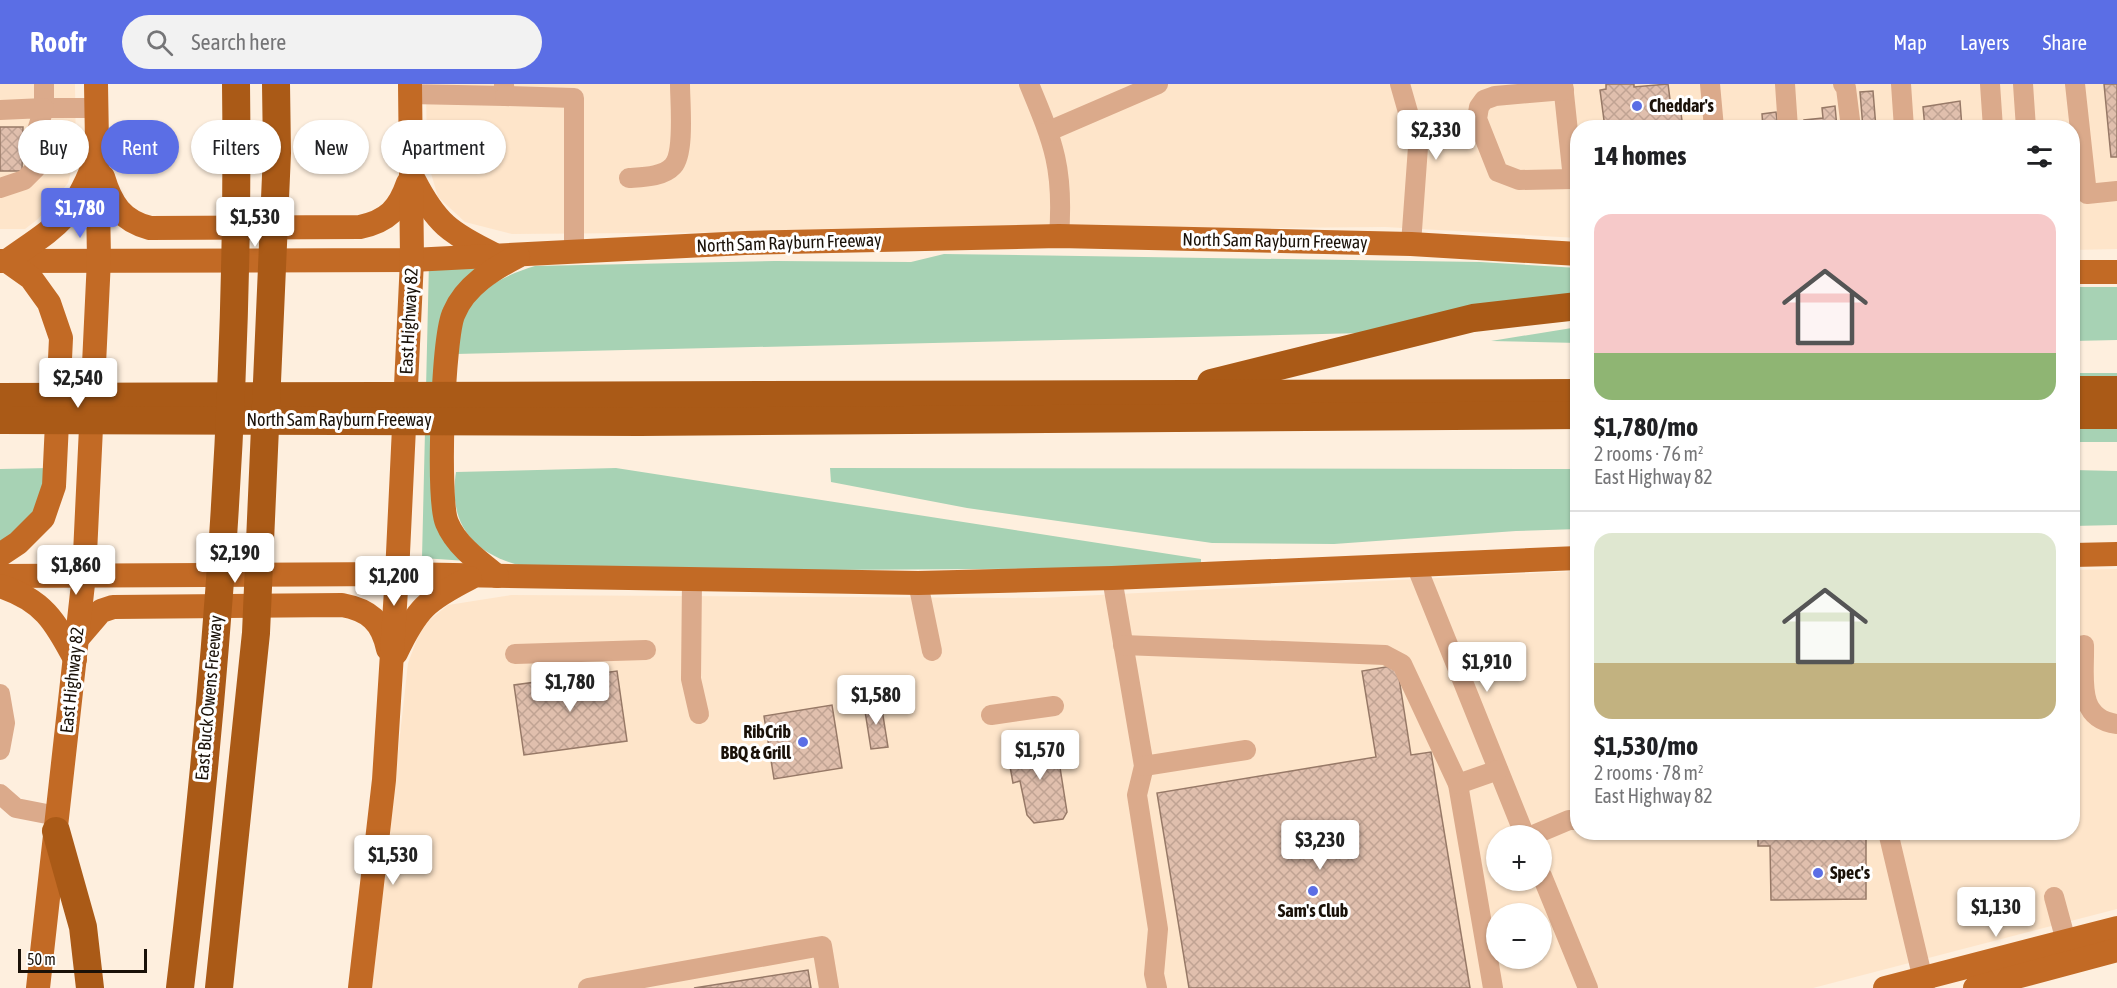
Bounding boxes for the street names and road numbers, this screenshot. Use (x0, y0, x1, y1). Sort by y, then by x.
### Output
street label: North Sam Rayburn Freeway (1182, 228, 1368, 253)
street label: North Sam Rayburn Freeway (696, 229, 882, 256)
street label: East Highway 82 (395, 267, 422, 375)
street label: North Sam Rayburn Freeway (246, 409, 432, 430)
street label: East Buck Owens Freeway (191, 614, 226, 781)
street label: East Highway 82 (55, 626, 88, 734)

